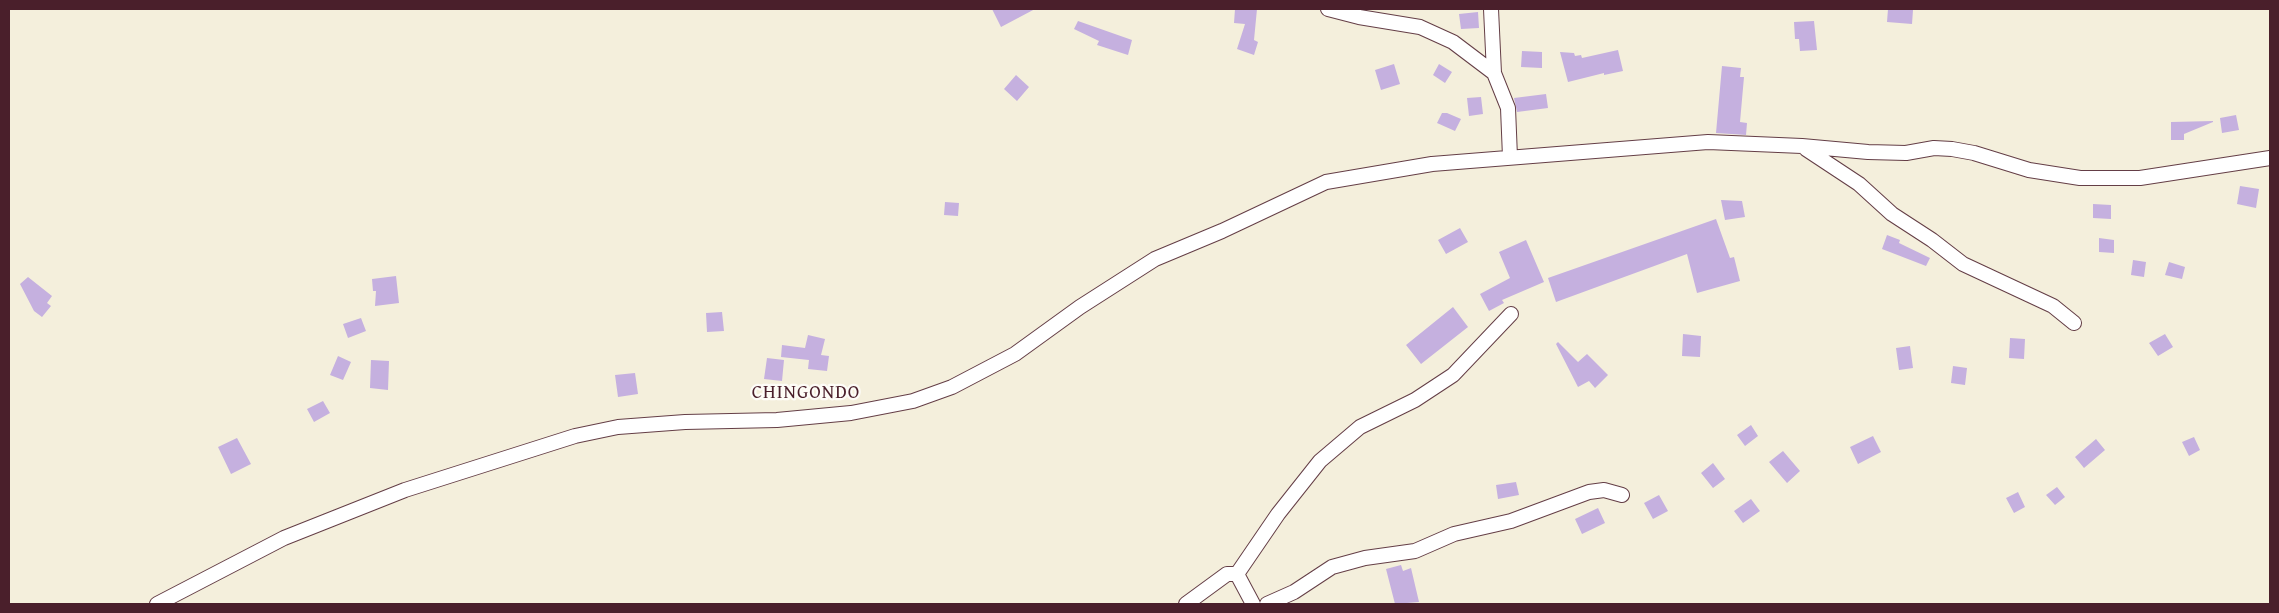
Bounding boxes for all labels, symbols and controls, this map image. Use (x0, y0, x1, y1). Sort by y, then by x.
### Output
district label: CHINGONDO (751, 382, 861, 404)

